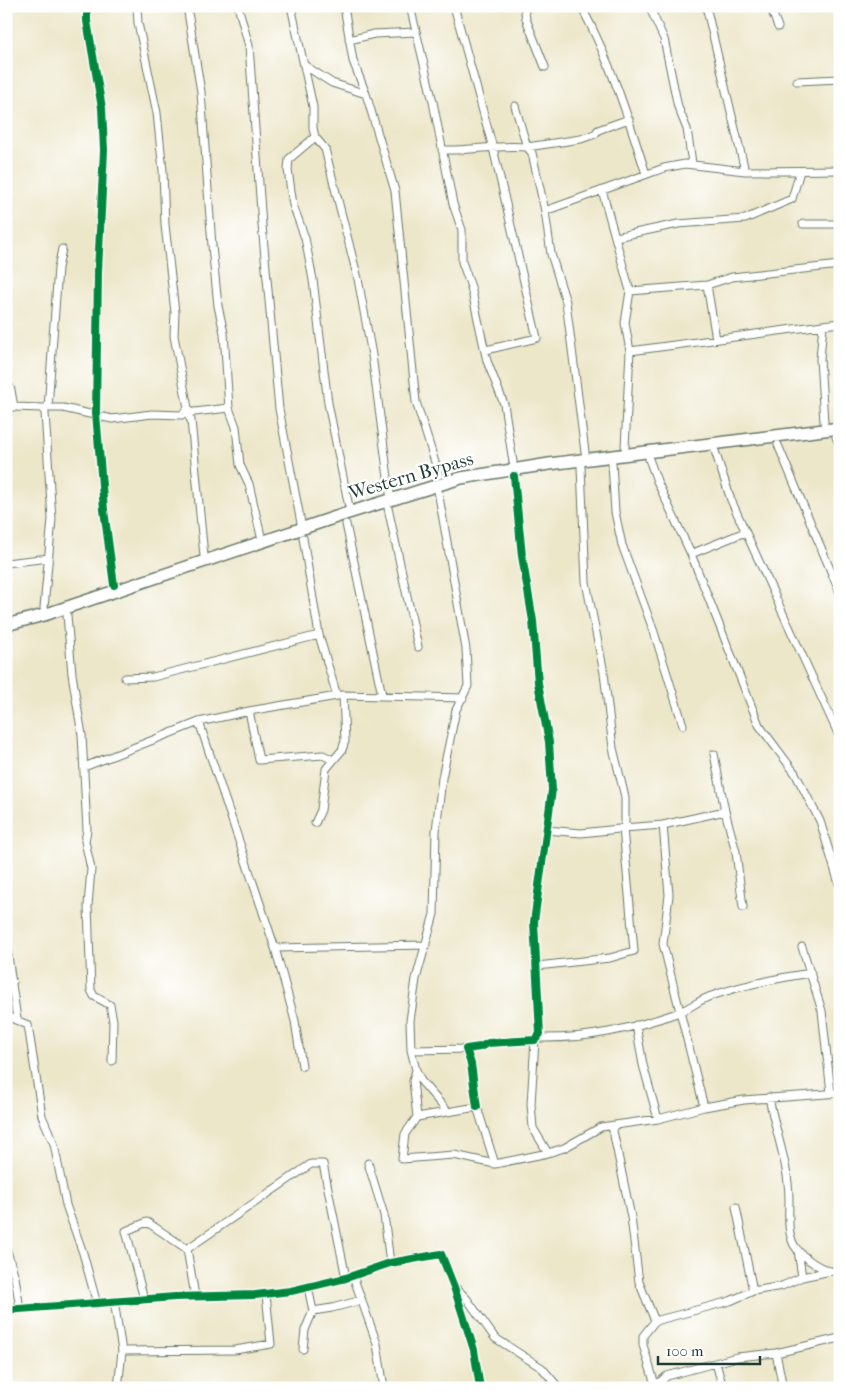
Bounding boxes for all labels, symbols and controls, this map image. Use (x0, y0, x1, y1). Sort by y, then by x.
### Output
street label: Western Bypass (345, 448, 476, 505)
scale bar (658, 1334, 761, 1366)
text: 100 m (666, 1342, 704, 1360)

